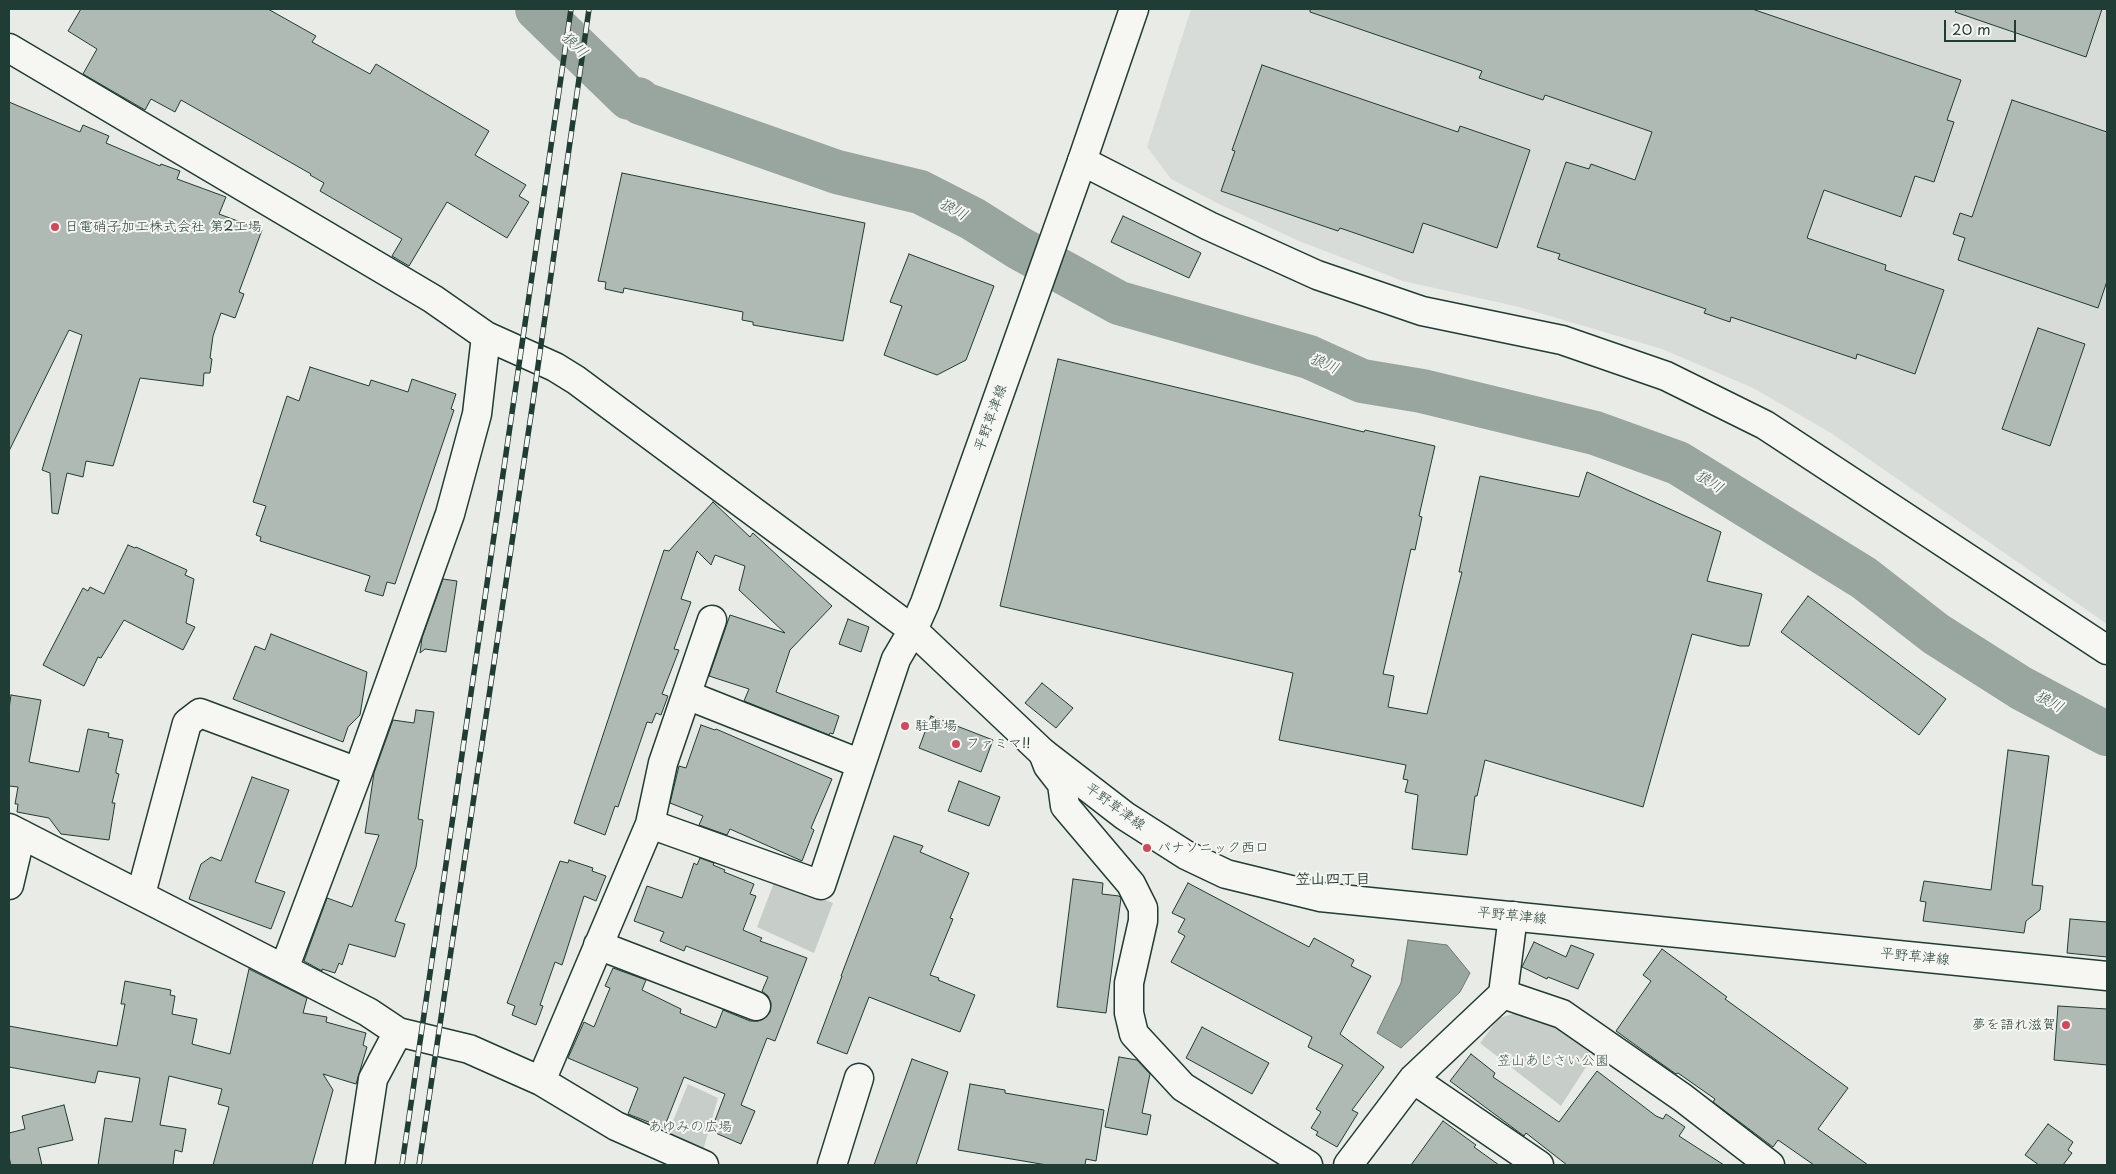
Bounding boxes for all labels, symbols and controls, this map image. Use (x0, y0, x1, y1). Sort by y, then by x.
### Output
scale bar (1946, 10, 2018, 42)
text: 20 m (1952, 17, 1991, 40)
water label: 狼川 (557, 28, 591, 62)
water label: 狼川 (936, 195, 970, 225)
place label: 日電硝子加工株式会社 第2工場 (65, 219, 261, 235)
marker: 日電硝子加工株式会社 第2工場 (49, 221, 61, 233)
water label: 狼川 (1307, 350, 1341, 378)
street label: 平野草津線 (971, 382, 1011, 454)
water label: 狼川 (1692, 466, 1726, 498)
water label: 狼川 (2032, 687, 2066, 717)
place label: 駐車場 (915, 718, 957, 734)
marker: 駐車場 (899, 720, 911, 732)
place label: ファミマ!! (966, 736, 1030, 752)
marker: ファミマ!! (950, 738, 962, 750)
street label: 平野草津線 (1082, 780, 1148, 834)
place label: パナソニック西口 (1157, 840, 1269, 856)
marker: パナソニック西口 (1141, 842, 1153, 854)
district label: 笠山四丁目 (1296, 871, 1370, 889)
street label: 平野草津線 (1476, 904, 1548, 928)
street label: 平野草津線 (1879, 945, 1951, 969)
place label: 夢を語れ滋賀 (1972, 1017, 2056, 1033)
marker: 夢を語れ滋賀 (2060, 1019, 2072, 1031)
park label: 笠山あじさい公園 (1497, 1053, 1609, 1069)
park label: あゆみの広場 (648, 1119, 732, 1135)

